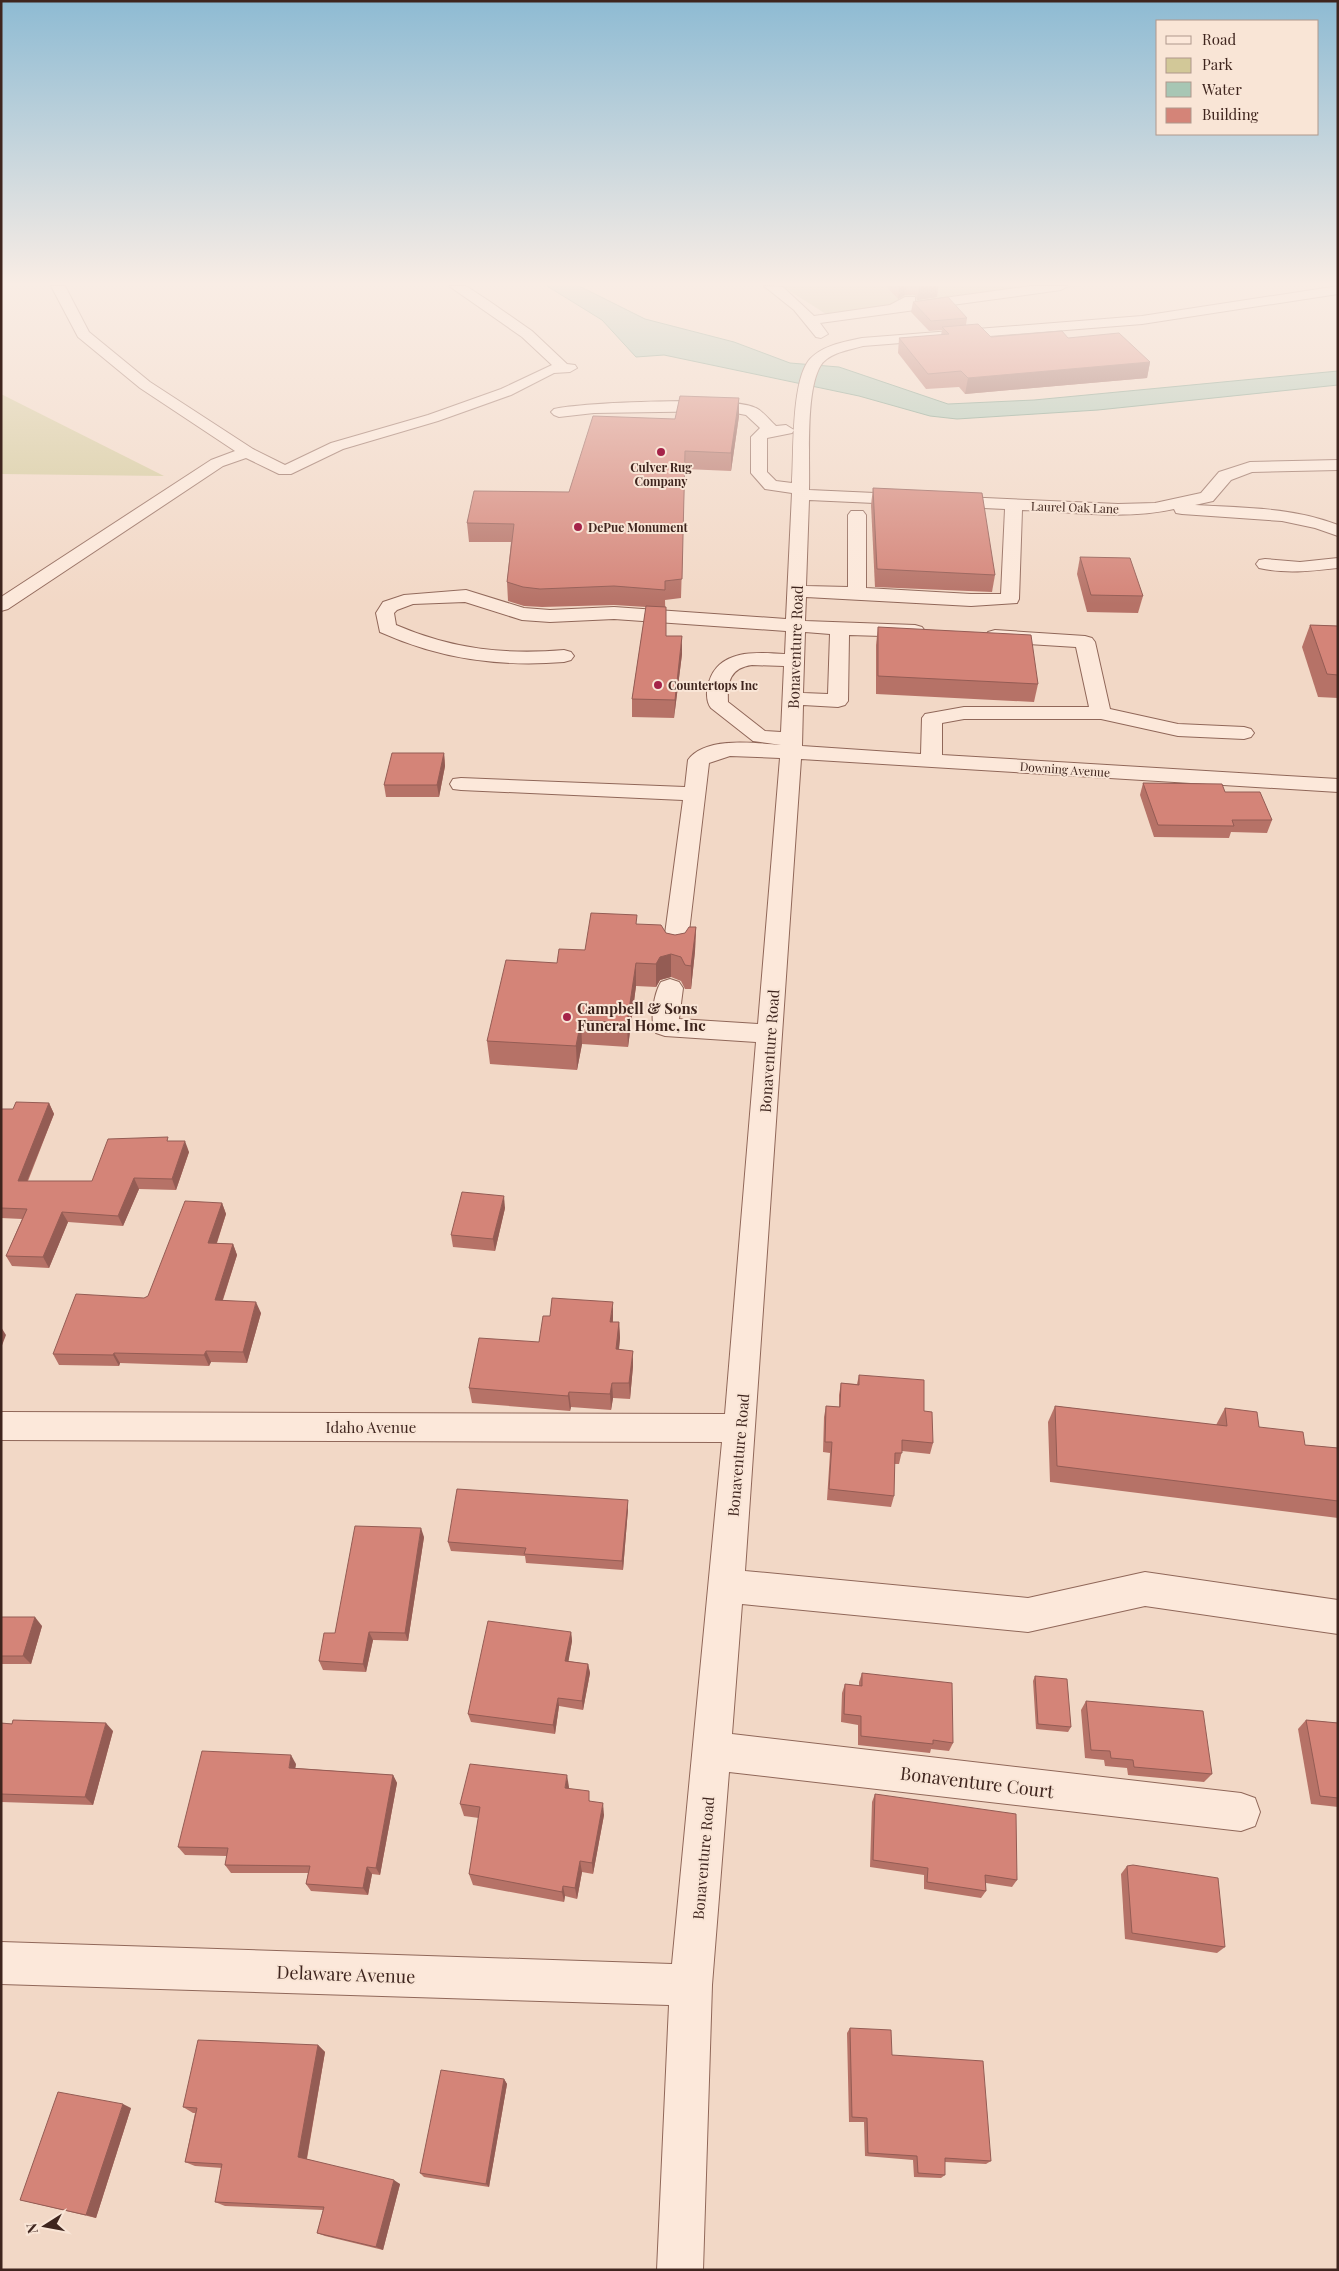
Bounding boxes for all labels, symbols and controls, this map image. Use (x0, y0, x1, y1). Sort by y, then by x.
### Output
legend (1156, 20, 1319, 135)
text: Road (1202, 29, 1236, 49)
text: Park (1202, 54, 1234, 74)
text: Water (1201, 79, 1242, 99)
text: Building (1202, 104, 1259, 124)
marker: Culver Rug Company (655, 446, 667, 458)
place label: Culver Rug Company (630, 459, 692, 489)
street label: Laurel Oak Lane (1031, 497, 1119, 517)
place label: DePue Monument (588, 519, 689, 535)
marker: DePue Monument (572, 521, 584, 533)
street label: Bonaventure Road (783, 585, 807, 709)
place label: Countertops Inc (668, 677, 758, 693)
marker: Countertops Inc (652, 679, 664, 691)
street label: Downing Avenue (1019, 758, 1111, 780)
street label: Bonaventure Road (755, 988, 783, 1113)
place label: Campbell & Sons Funeral Home, Inc (577, 998, 706, 1035)
marker: Campbell & Sons Funeral Home, Inc (561, 1011, 573, 1023)
street label: Bonaventure Road (723, 1392, 753, 1517)
street label: Idaho Avenue (326, 1417, 416, 1437)
street label: Bonaventure Court (899, 1761, 1056, 1803)
street label: Bonaventure Road (688, 1795, 718, 1920)
street label: Delaware Avenue (276, 1960, 416, 1988)
north arrow (20, 2201, 70, 2251)
text: N (21, 2222, 42, 2235)

